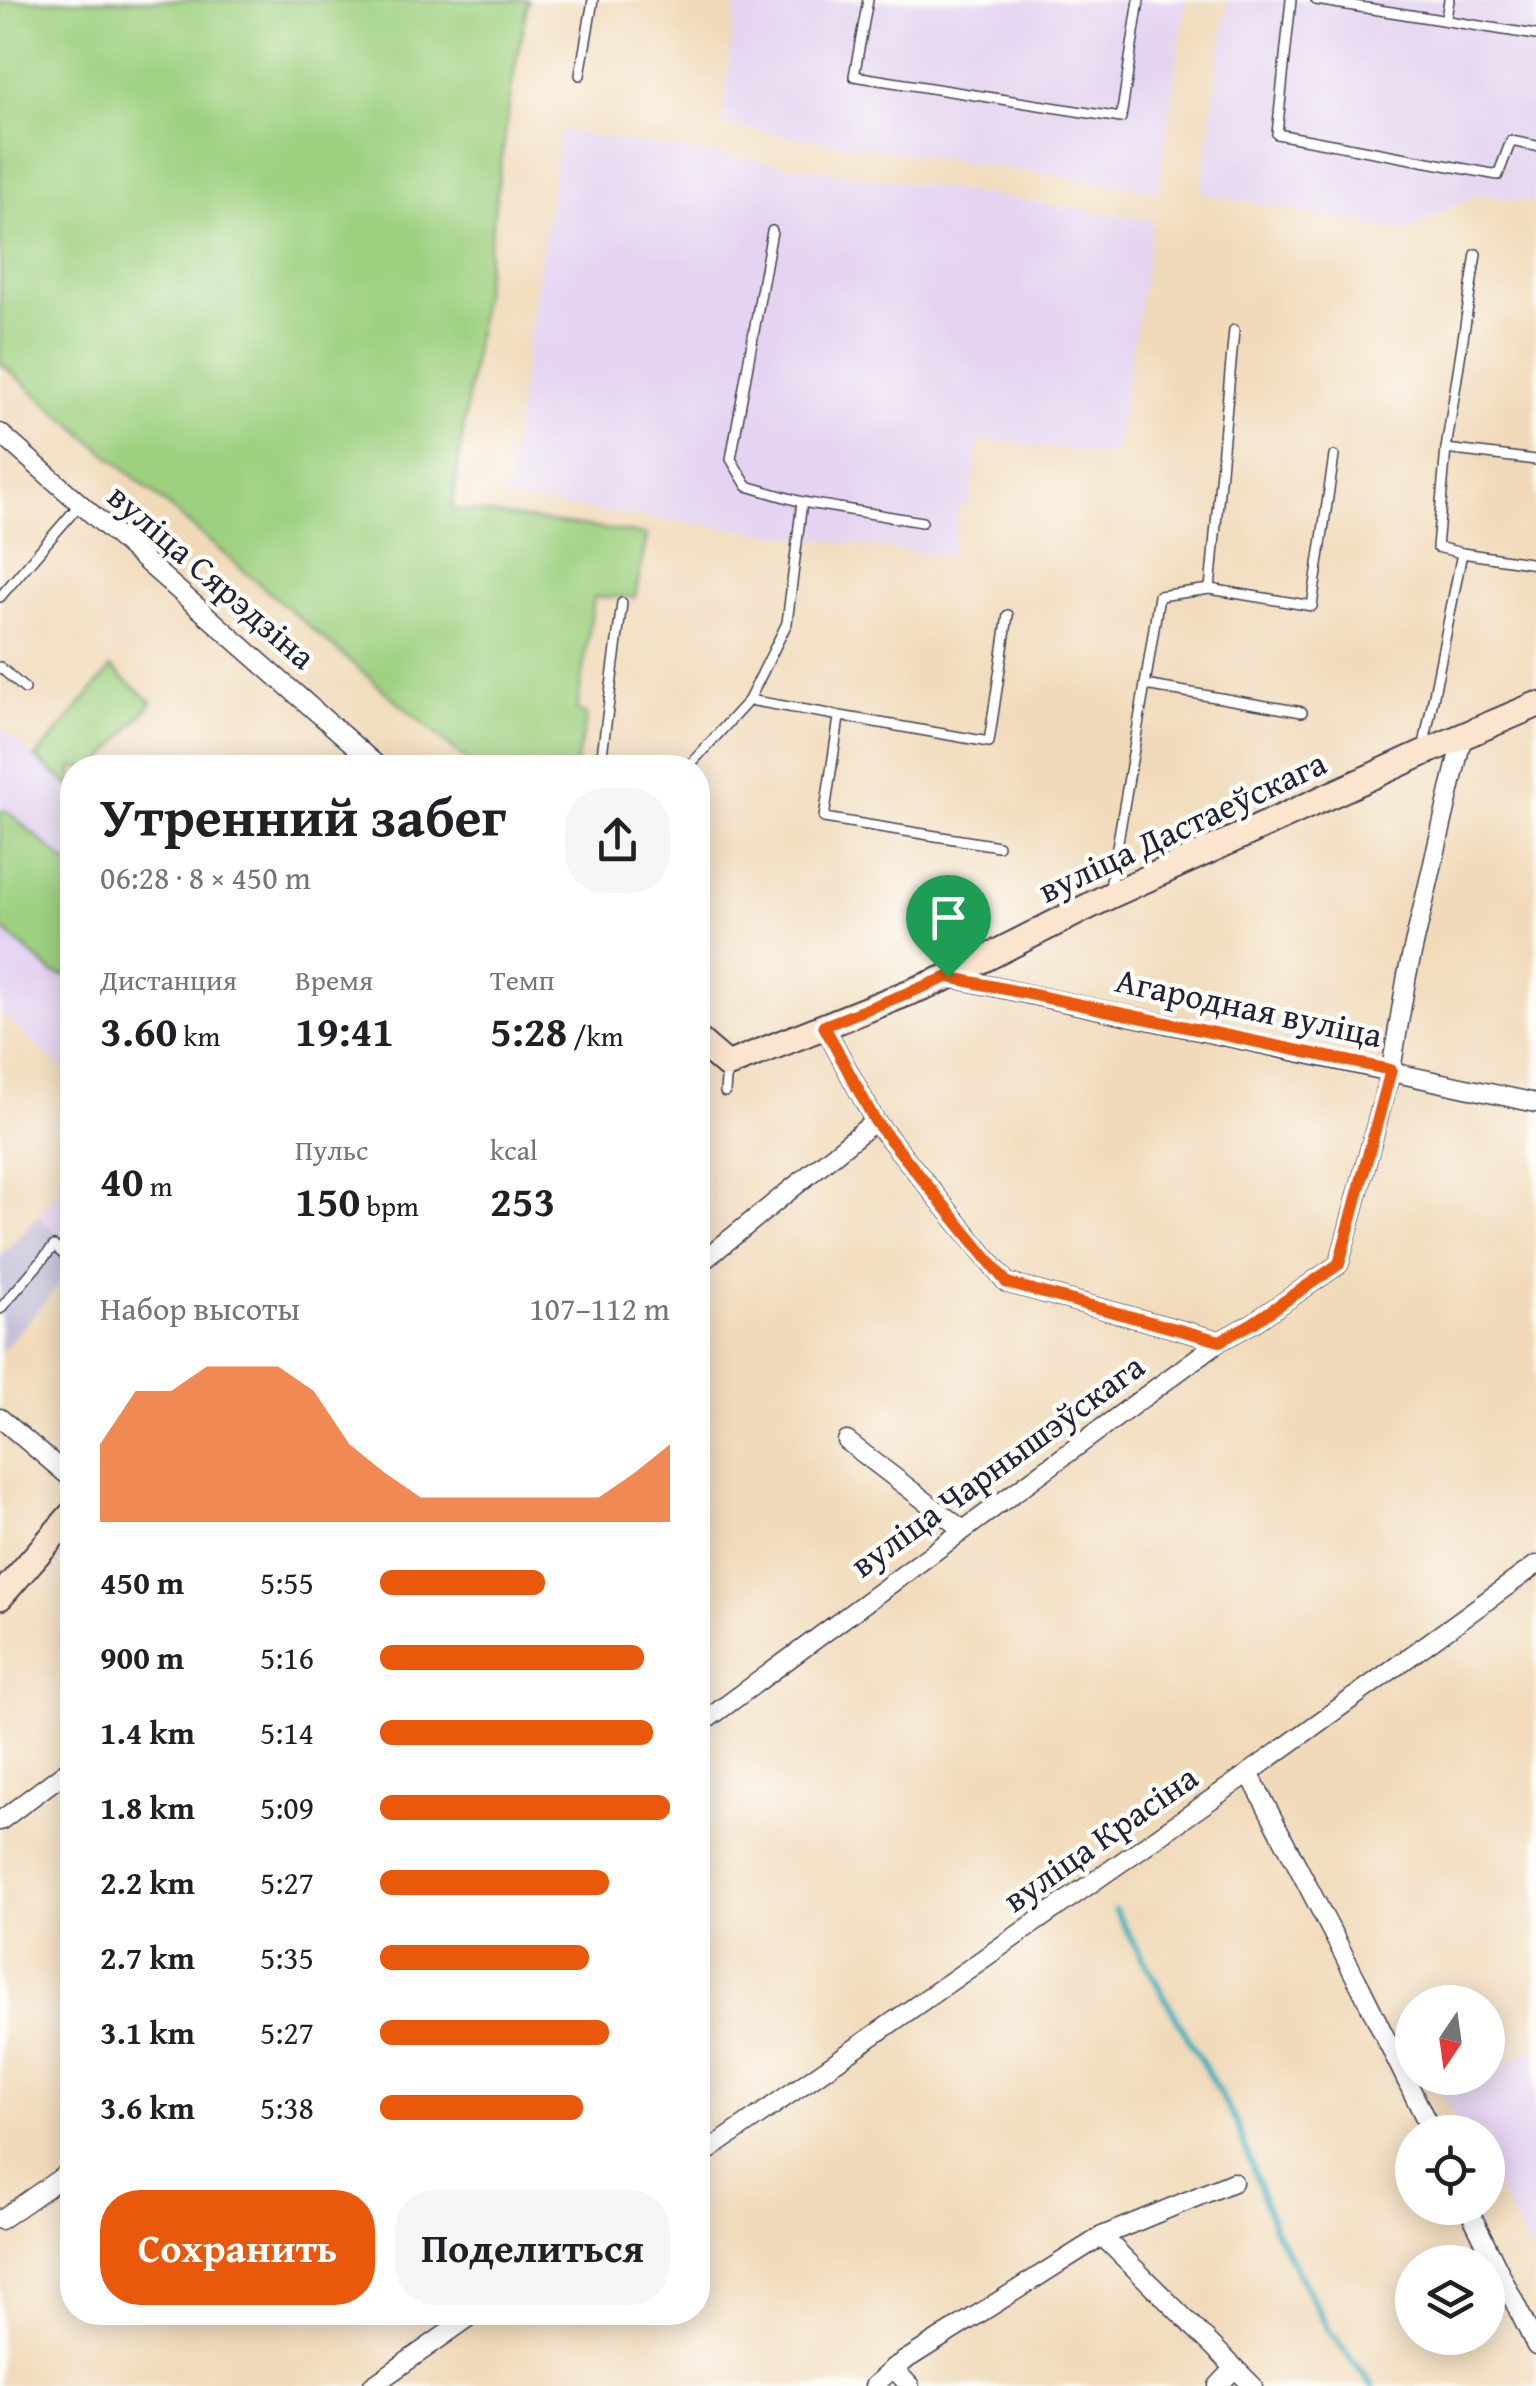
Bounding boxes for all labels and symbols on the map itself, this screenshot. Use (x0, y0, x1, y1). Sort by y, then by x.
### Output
street label: вуліца Сярэдзіна (97, 471, 328, 681)
street label: вуліца Дастаеўскага (1030, 737, 1335, 915)
pin (906, 875, 991, 978)
street label: Агародная вуліца (1111, 954, 1387, 1060)
street label: вуліца Чарнышэўскага (839, 1341, 1155, 1589)
street label: вуліца Красіна (992, 1752, 1208, 1924)
north arrow (1395, 1985, 1505, 2095)

